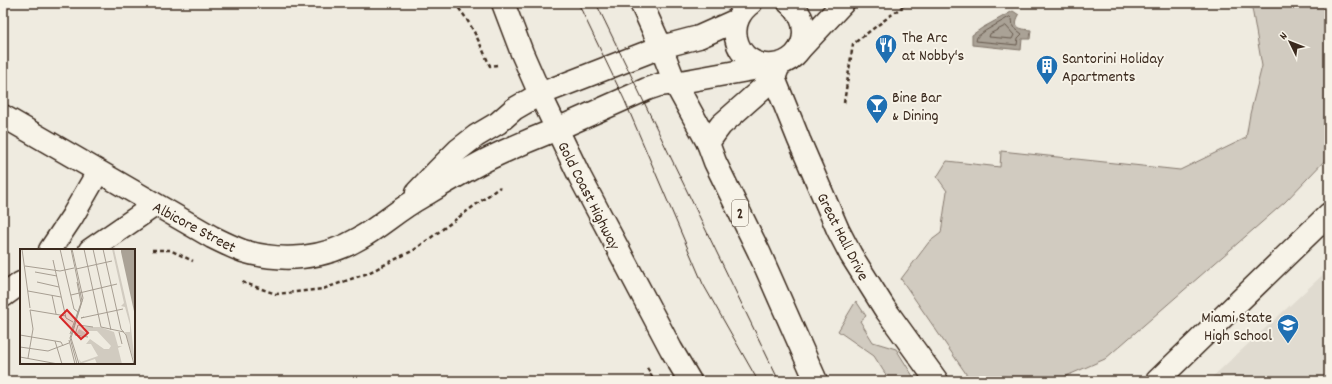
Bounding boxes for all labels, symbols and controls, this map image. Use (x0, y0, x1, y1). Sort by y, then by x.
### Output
north arrow (1270, 22, 1310, 62)
place label: The Arc at Nobby's (902, 27, 965, 68)
text: N (1276, 29, 1292, 44)
restaurant icon: The Arc at Nobby's (873, 32, 899, 65)
place label: Santorini Holiday Apartments (1062, 48, 1164, 89)
building icon: Santorini Holiday Apartments (1034, 53, 1060, 86)
place label: Bine Bar & Dining (892, 87, 942, 128)
bar icon: Bine Bar & Dining (864, 92, 890, 125)
street label: Gold Coast Highway (551, 138, 625, 255)
street label: Great Hall Drive (810, 189, 874, 285)
street label: Albicore Street (148, 197, 240, 260)
road number: 2 (732, 200, 748, 226)
inset map (20, 249, 135, 364)
place label: Miami State High School (1201, 307, 1272, 348)
school or university icon: Miami State High School (1275, 312, 1301, 345)

